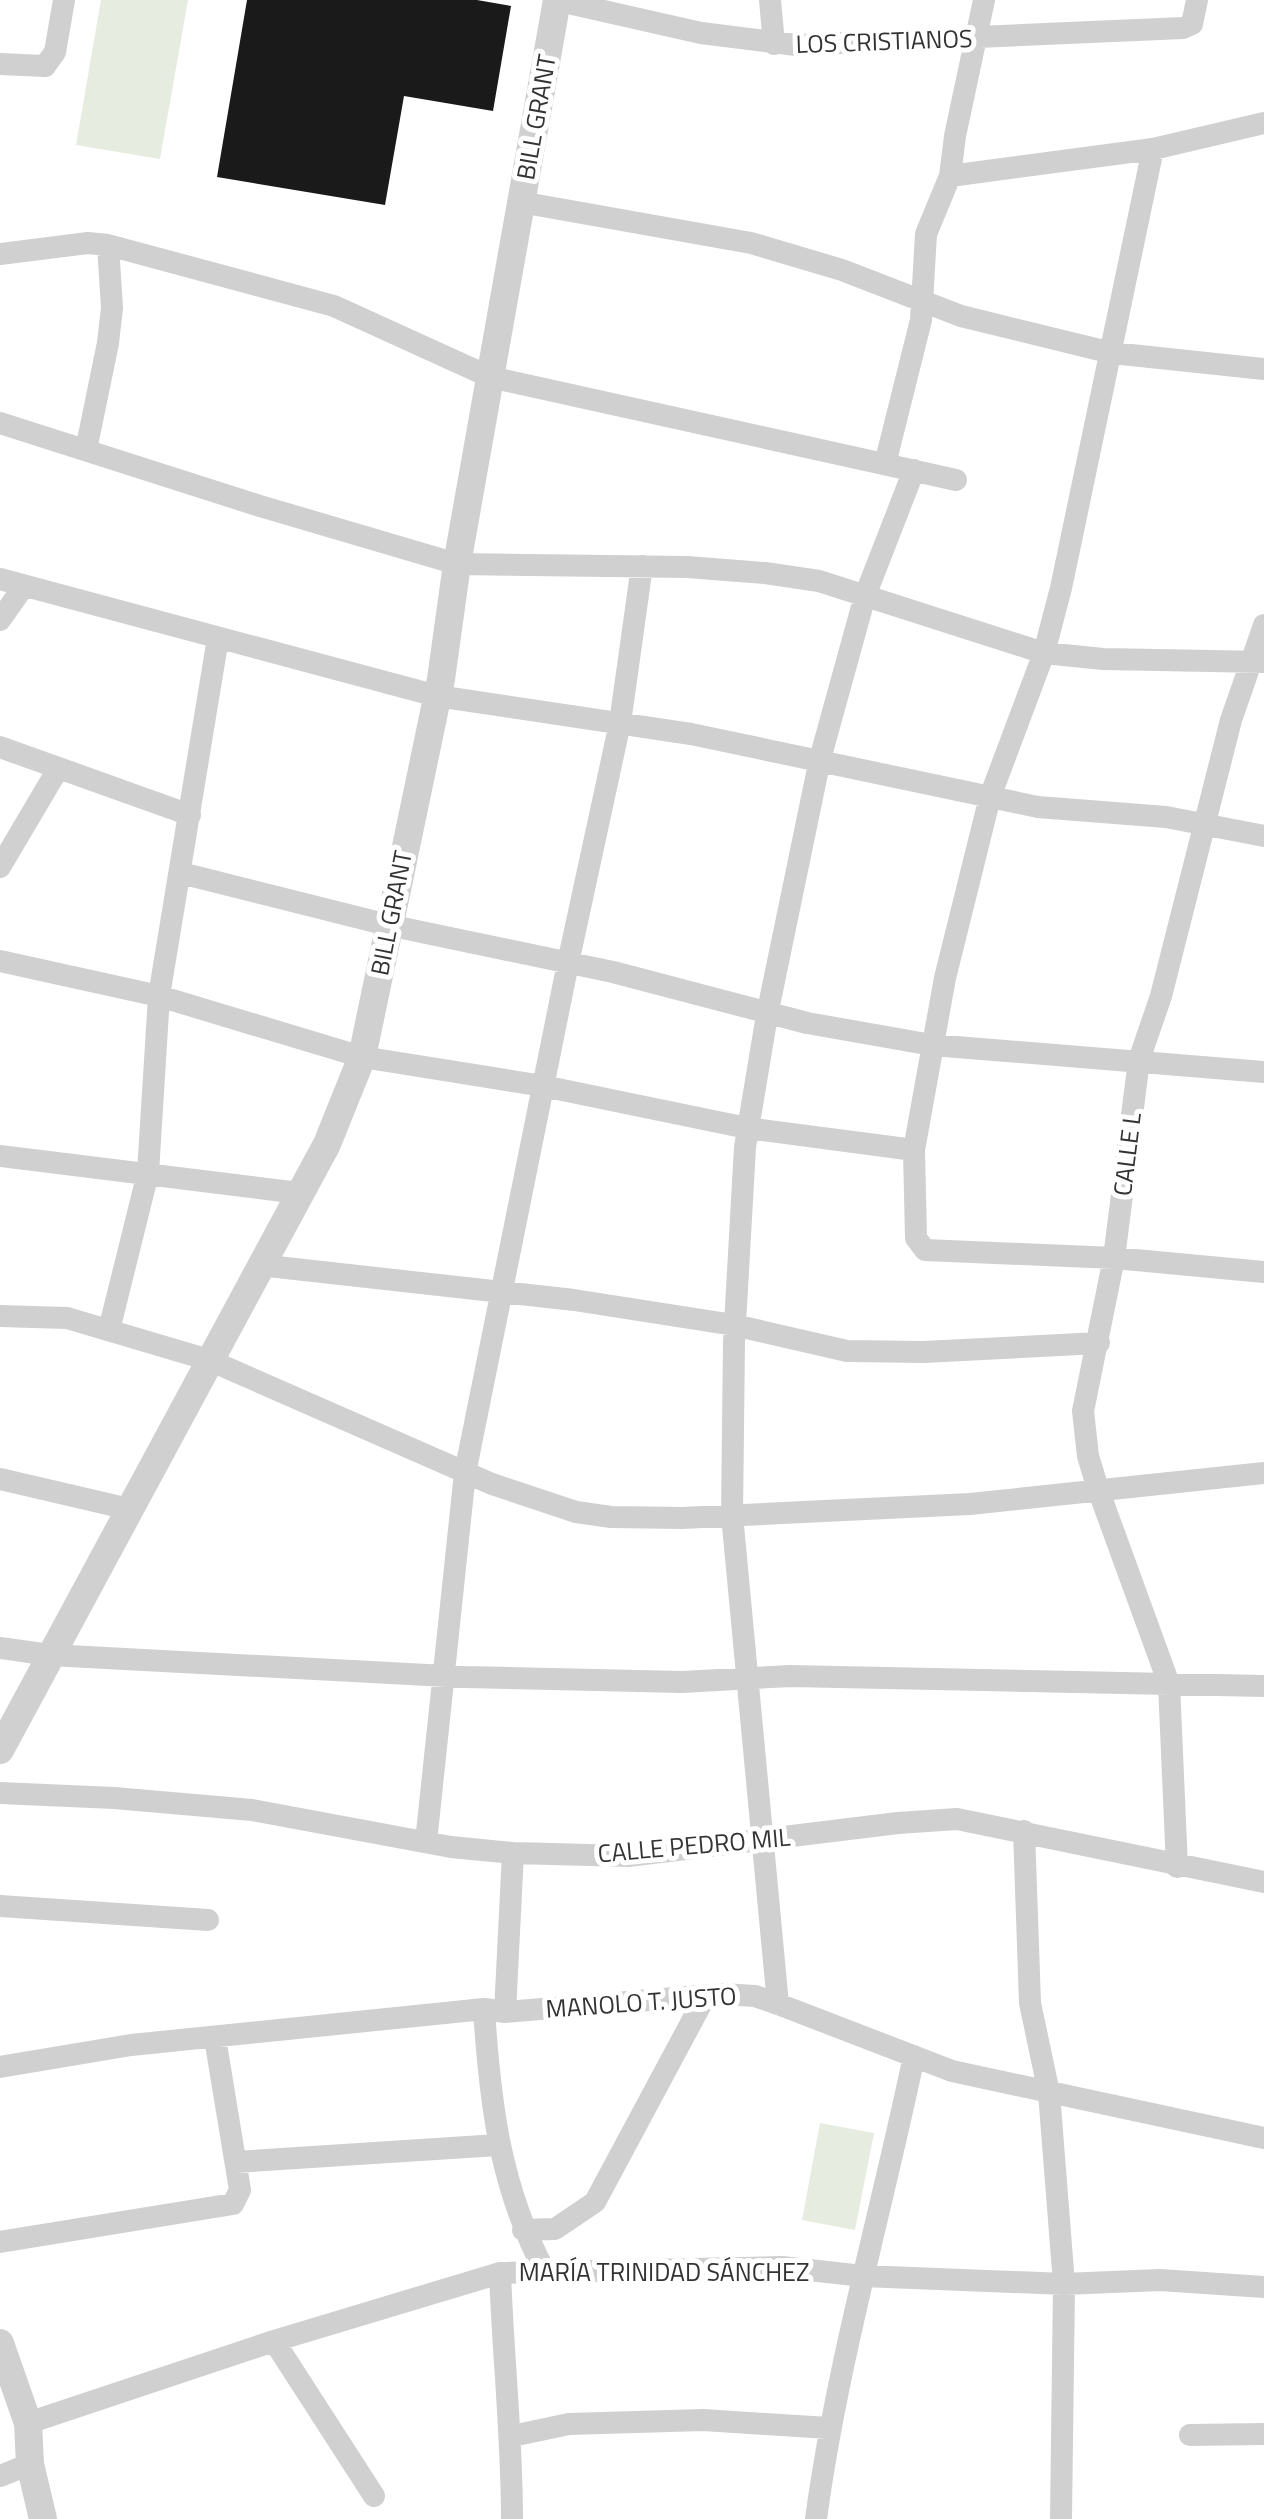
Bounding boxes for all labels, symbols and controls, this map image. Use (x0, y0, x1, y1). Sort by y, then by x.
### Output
street label: LOS CRISTIANOS (795, 19, 973, 63)
street label: BILL GRANT (506, 51, 566, 183)
street label: BILL GRANT (360, 847, 422, 979)
street label: CALLE L (1103, 1110, 1151, 1198)
street label: CALLE PEDRO MIL (596, 1818, 792, 1872)
street label: MANOLO T. JUSTO (544, 1976, 738, 2028)
street label: MARÍA TRINIDAD SÁNCHEZ (519, 2253, 809, 2291)

